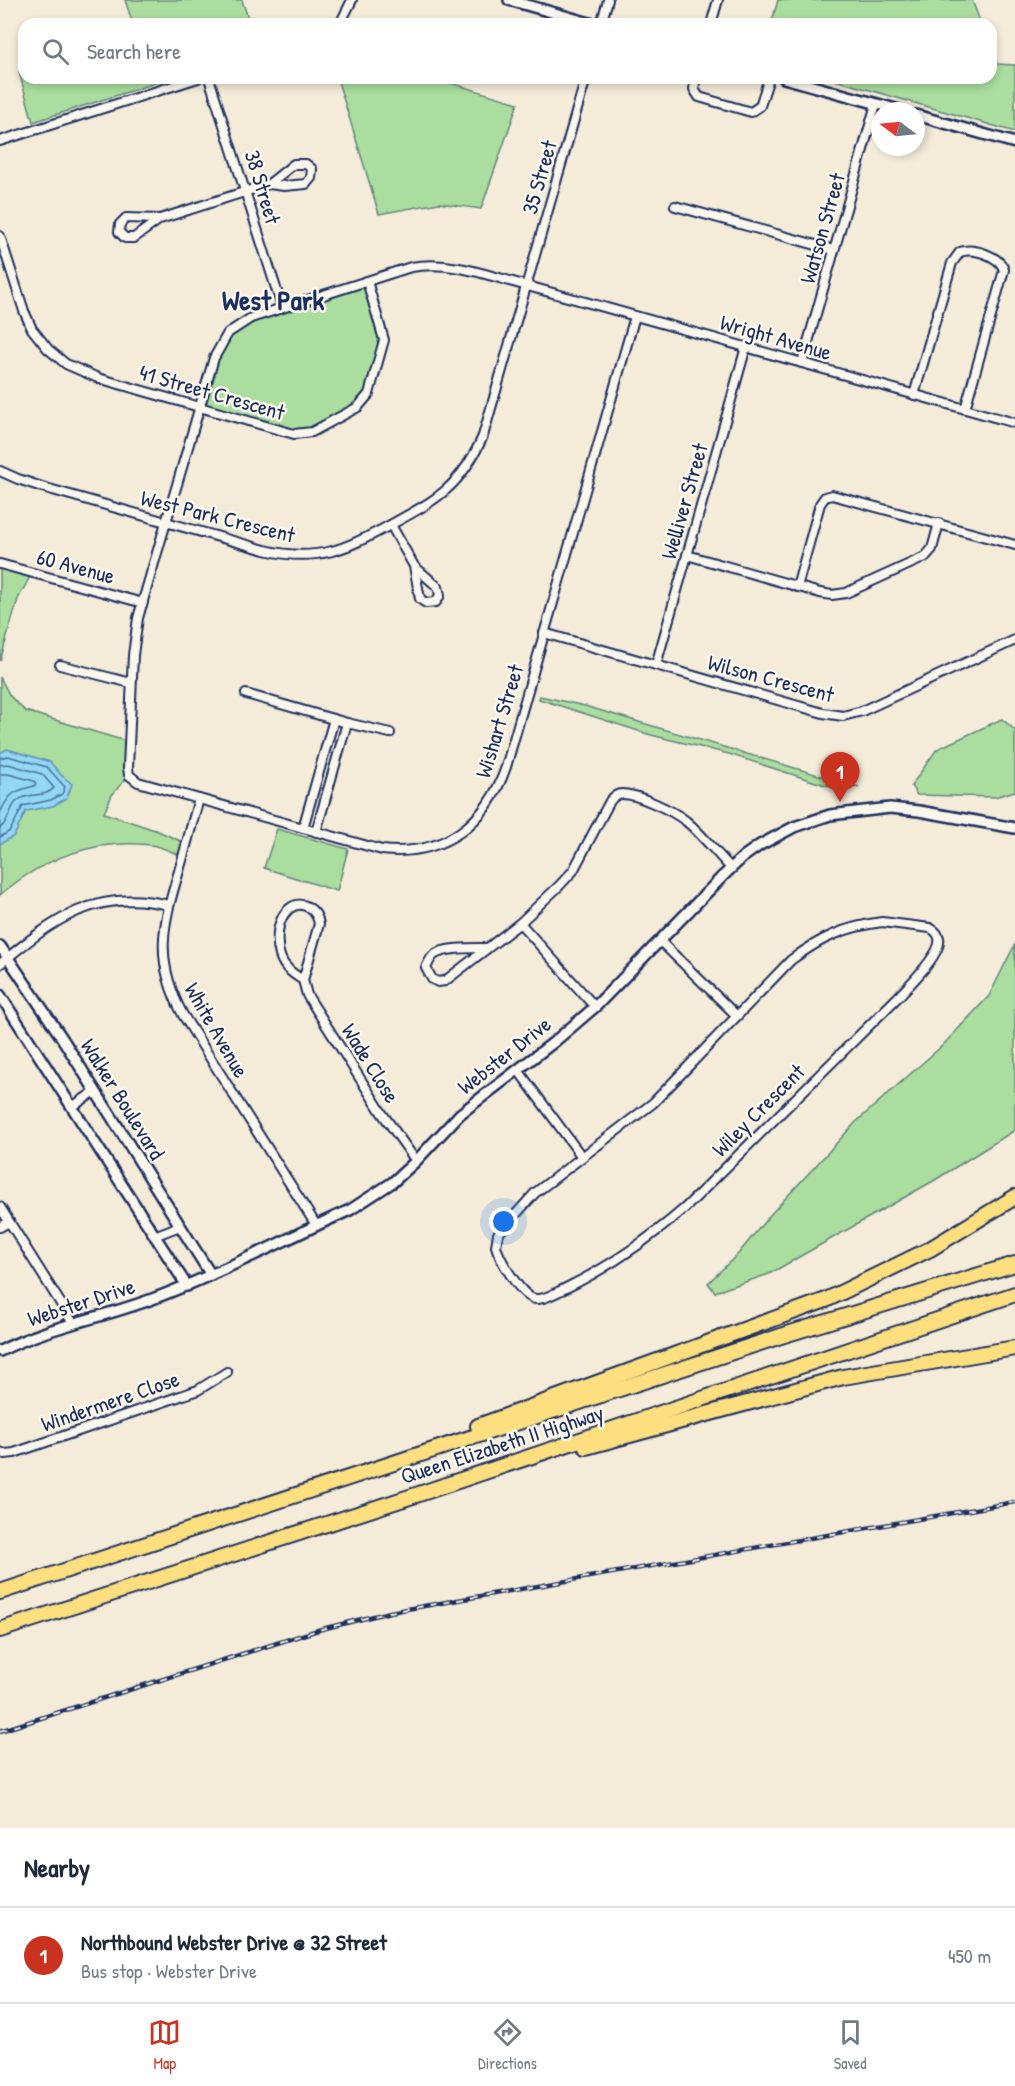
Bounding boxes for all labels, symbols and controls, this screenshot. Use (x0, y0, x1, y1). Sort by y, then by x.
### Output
search box (18, 18, 997, 84)
icon: search (39, 35, 72, 68)
text: Search here (87, 36, 181, 66)
north arrow (871, 102, 925, 156)
street label: 35 Street (514, 136, 564, 217)
street label: 38 Street (238, 146, 289, 228)
street label: Watson Street (792, 169, 852, 287)
district label: West Park (222, 281, 324, 319)
street label: Wright Avenue (717, 307, 835, 367)
street label: 41 Street Crescent (136, 357, 289, 427)
street label: Welliver Street (653, 439, 715, 562)
street label: West Park Crescent (138, 482, 299, 550)
street label: 60 Avenue (34, 541, 119, 591)
street label: Wilson Crescent (705, 647, 838, 709)
street label: Wishart Street (468, 660, 531, 781)
pin: 1 (820, 752, 860, 802)
street label: White Avenue (178, 977, 256, 1083)
street label: Webster Drive (451, 1009, 557, 1101)
street label: Wade Close (335, 1017, 407, 1109)
street label: Walker Boulevard (74, 1033, 172, 1166)
street label: Wiley Crescent (705, 1057, 811, 1163)
your location (489, 1207, 518, 1236)
street label: Webster Drive (24, 1270, 139, 1333)
street label: Windermere Close (37, 1363, 183, 1439)
street label: Queen Elizabeth II Highway (397, 1397, 607, 1491)
text: Nearby (24, 1850, 90, 1885)
text: Northbound Webster Drive @ 32 Street (81, 1927, 387, 1957)
text: 1 (40, 1942, 47, 1969)
text: 450 m (948, 1942, 991, 1969)
text: Bus stop · Webster Drive (81, 1957, 257, 1984)
tab: Map (148, 2016, 181, 2074)
tab: Directions (478, 2016, 537, 2074)
tab: Saved (834, 2016, 867, 2074)

